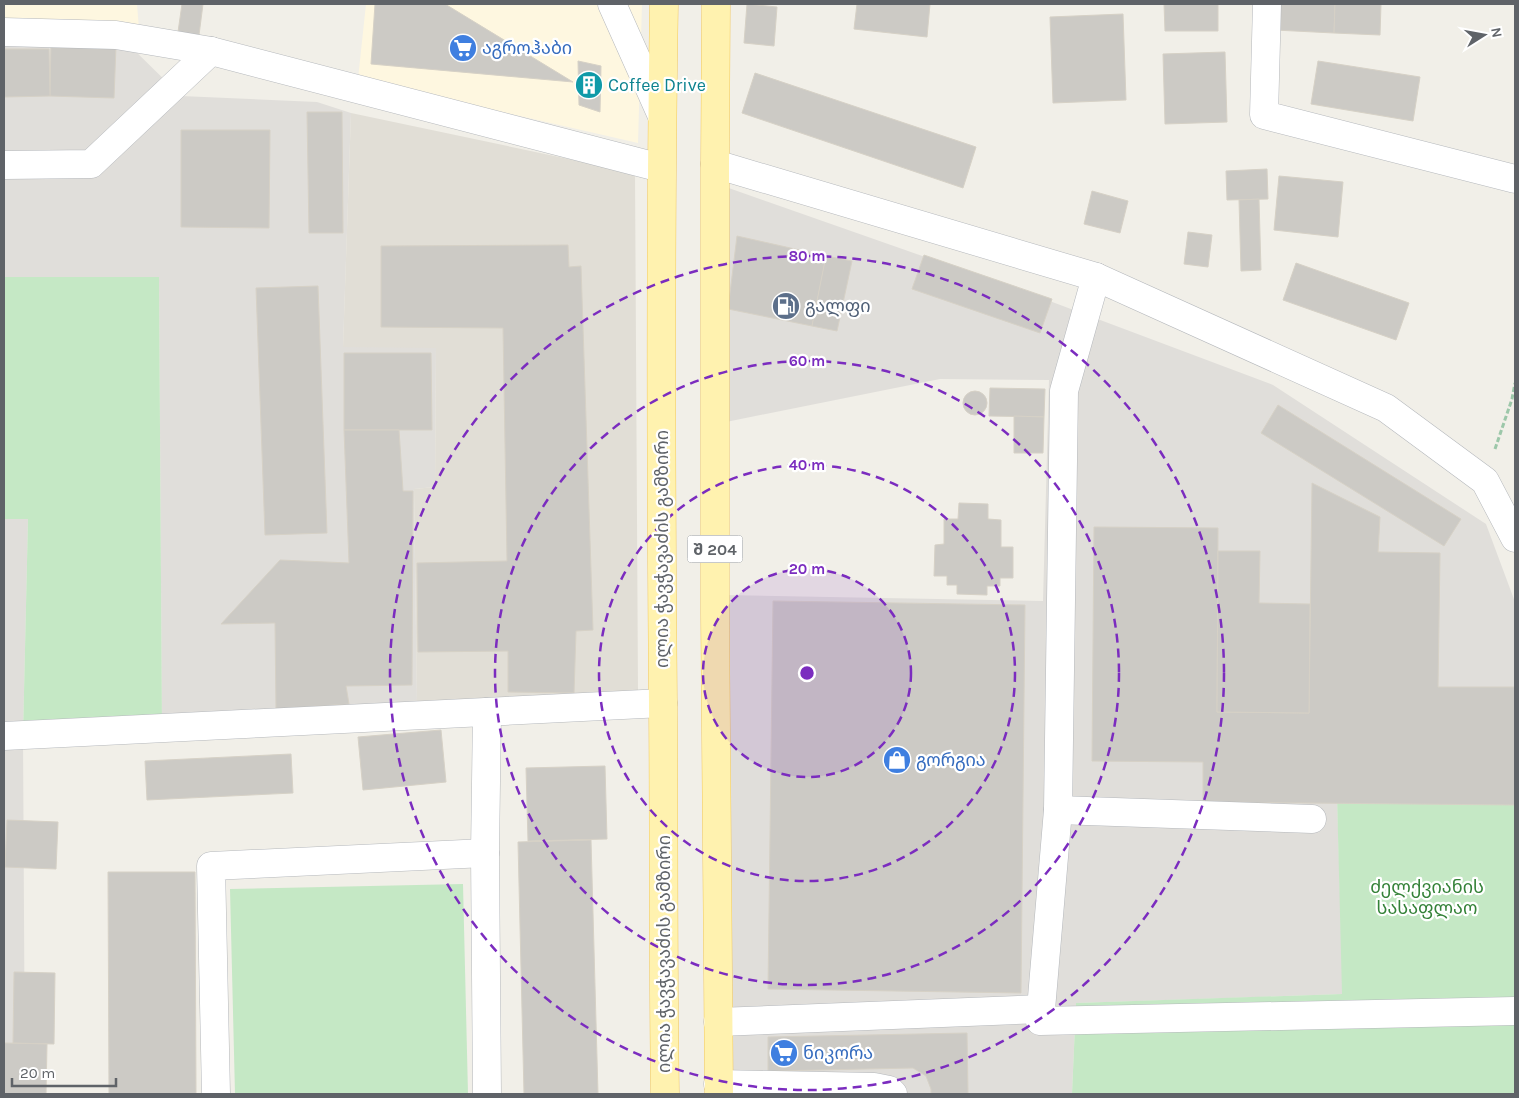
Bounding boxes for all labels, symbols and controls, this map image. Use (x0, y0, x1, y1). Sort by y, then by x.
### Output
north arrow (1459, 10, 1509, 60)
text: N (1487, 26, 1506, 39)
supermarket icon: აგროჰაბი (448, 33, 478, 63)
place label: აგროჰაბი (482, 37, 572, 59)
building icon: Coffee Drive (574, 70, 604, 100)
place label: Coffee Drive (608, 74, 706, 96)
text: 80 m (788, 247, 826, 265)
fuel station icon: გალფი (771, 291, 801, 321)
place label: გალფი (805, 295, 871, 317)
text: 60 m (789, 352, 825, 370)
street label: ილია ჭავჭავაძის გამზირი (651, 430, 673, 668)
text: 40 m (789, 456, 825, 474)
road number: შ 204 (688, 536, 742, 562)
text: 20 m (789, 560, 825, 578)
centre of rings (798, 664, 816, 682)
shop icon: გორგია (882, 745, 912, 775)
place label: გორგია (916, 749, 986, 771)
street label: ილია ჭავჭავაძის გამზირი (653, 835, 675, 1073)
park label: ძელქვიანის სასაფლაო (1370, 876, 1484, 919)
supermarket icon: ნიკორა (769, 1038, 799, 1068)
place label: ნიკორა (803, 1042, 873, 1064)
scale bar (12, 1056, 116, 1088)
text: 20 m (20, 1064, 55, 1082)

